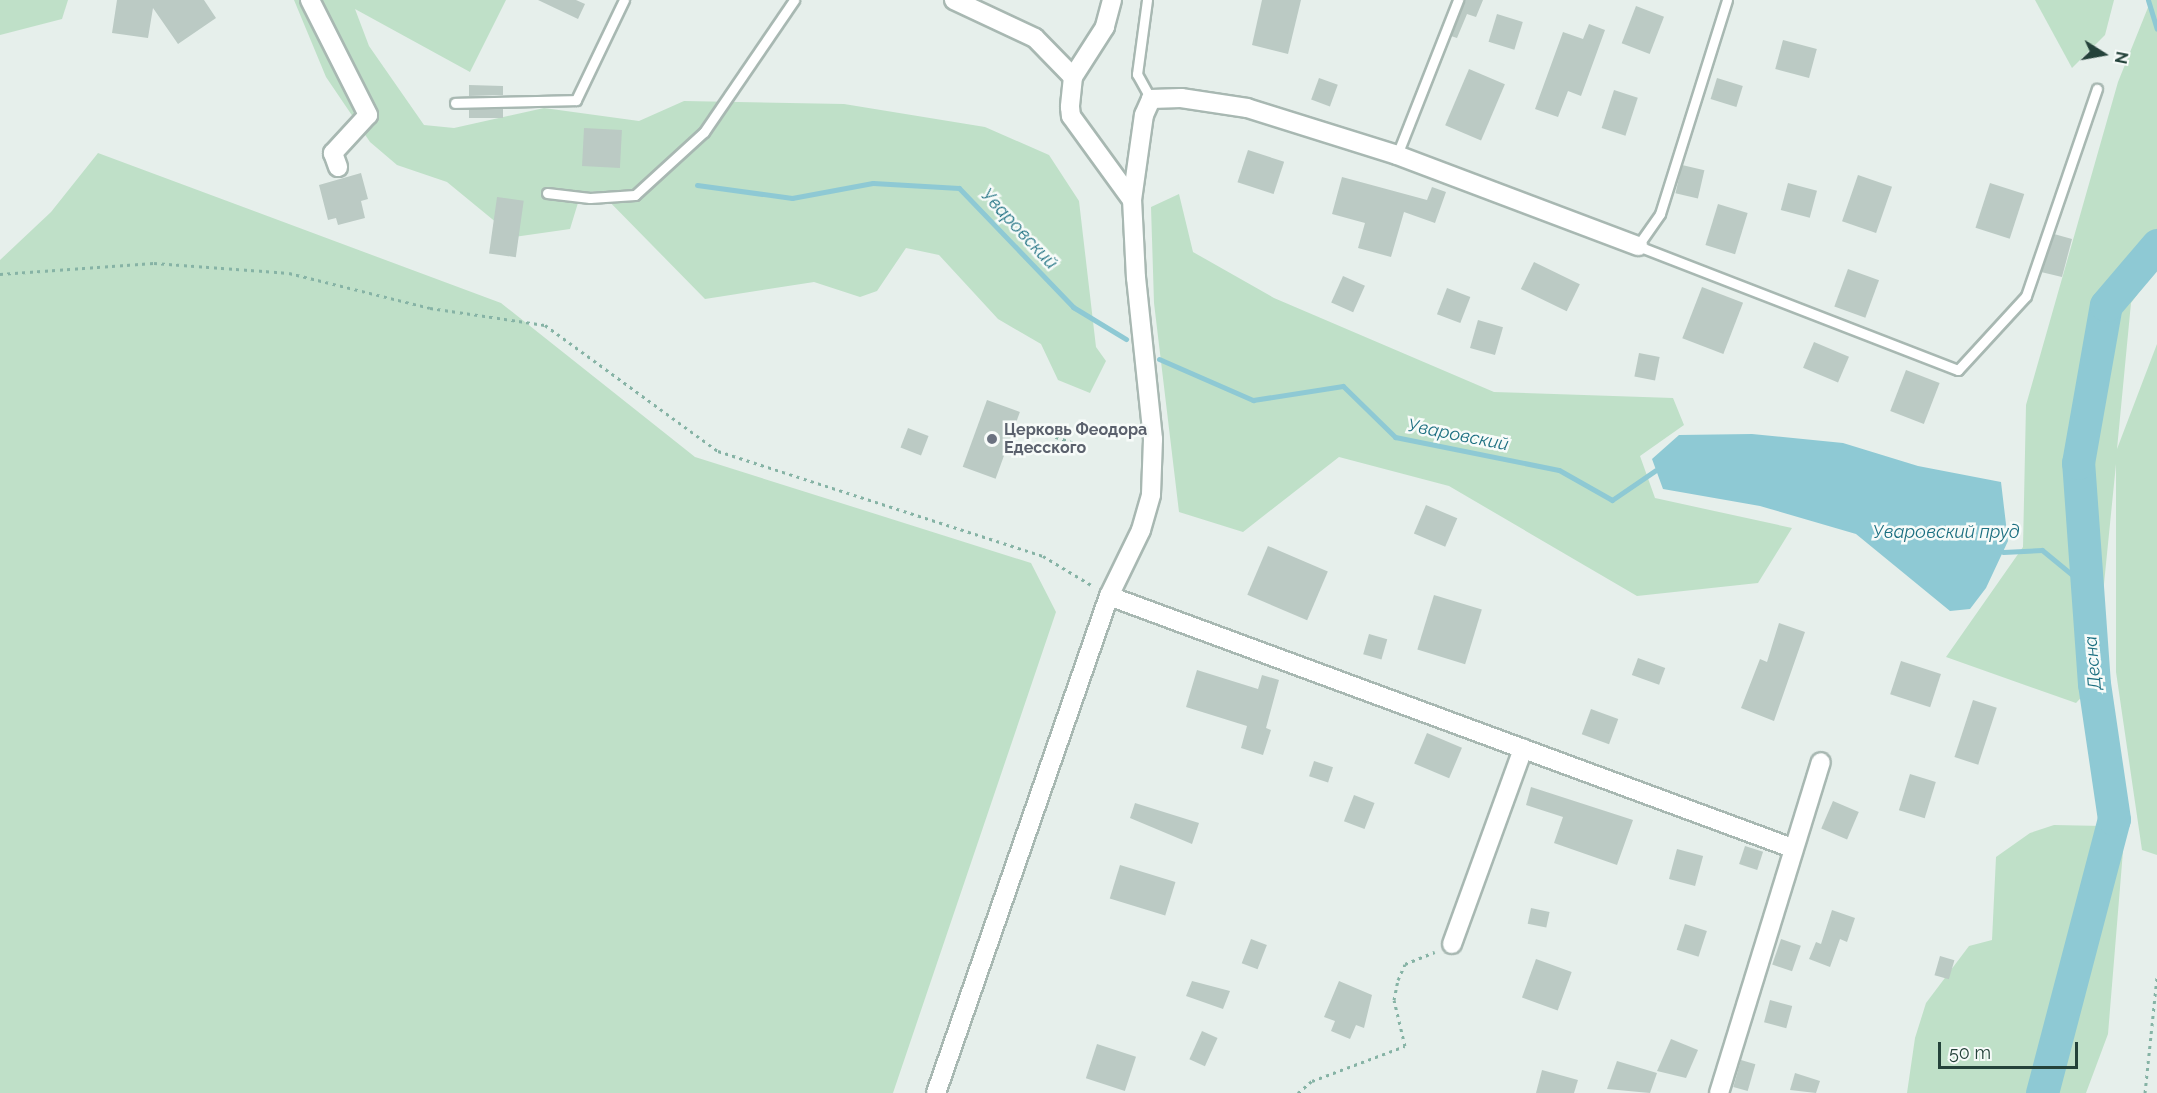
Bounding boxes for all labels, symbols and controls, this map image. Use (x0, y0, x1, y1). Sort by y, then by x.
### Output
north arrow (2073, 24, 2133, 84)
text: N (2111, 50, 2132, 65)
water label: Уваровский (976, 184, 1062, 274)
water label: Уваровский (1406, 415, 1510, 455)
place label: Церковь Феодора Едесского (1004, 420, 1147, 458)
marker: Церковь Феодора Едесского (985, 432, 999, 446)
water label: Уваровский пруд (1872, 521, 2020, 543)
water label: Десна (2080, 635, 2106, 691)
scale bar (1941, 1030, 2080, 1068)
text: 50 m (1949, 1042, 1991, 1063)

